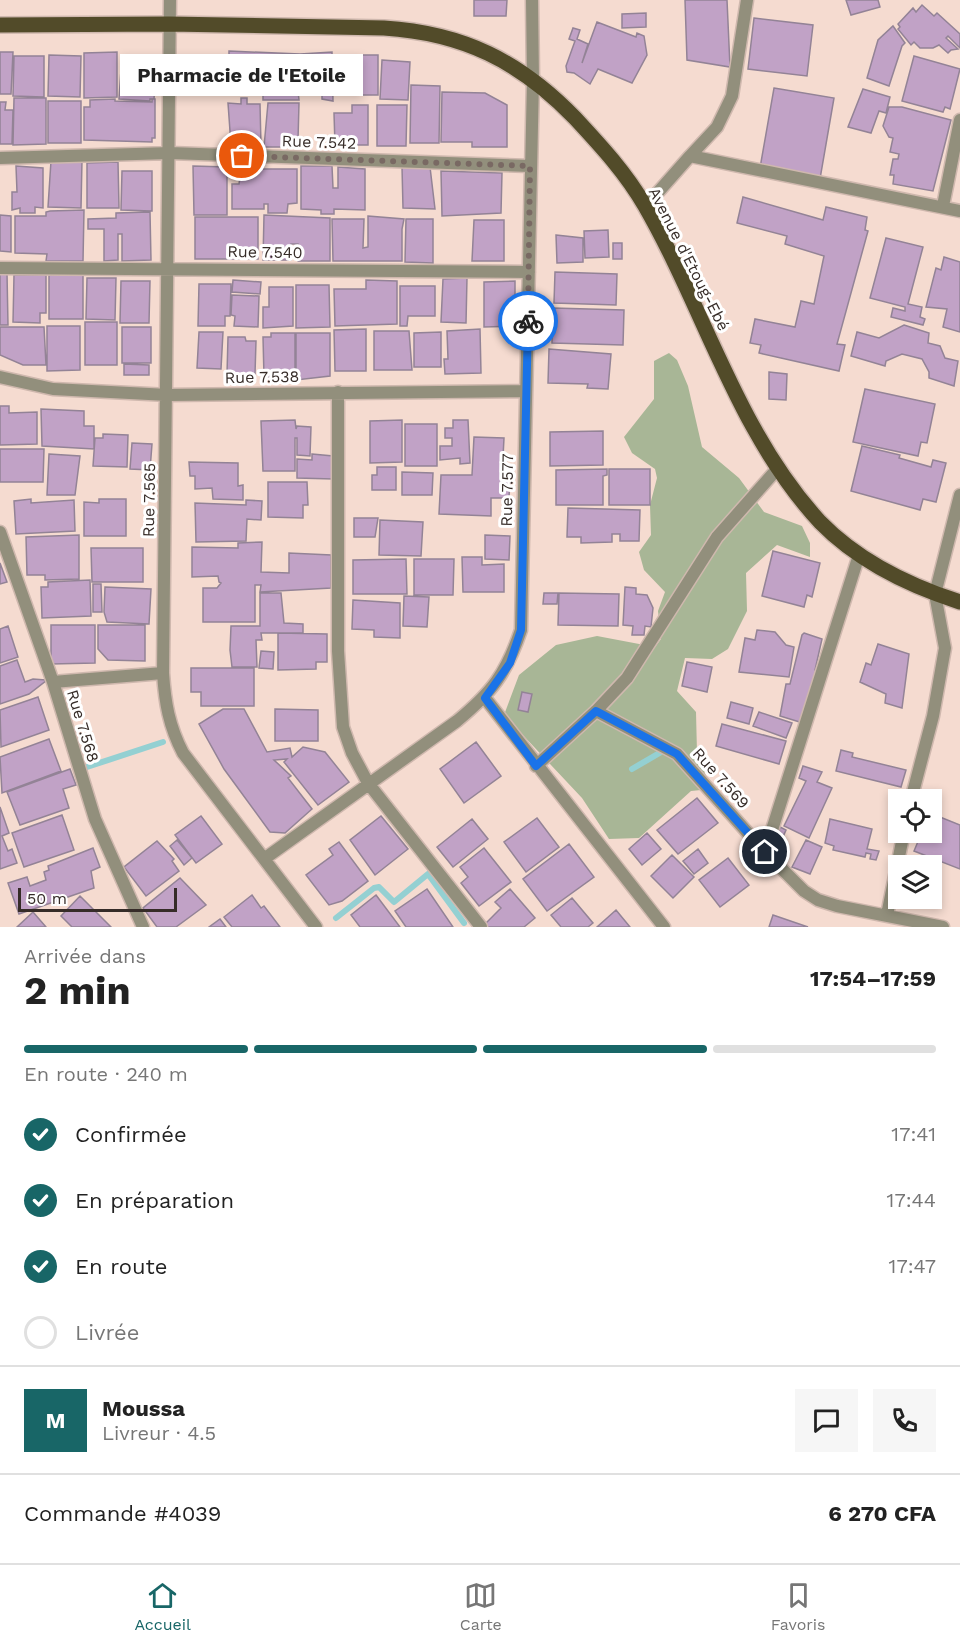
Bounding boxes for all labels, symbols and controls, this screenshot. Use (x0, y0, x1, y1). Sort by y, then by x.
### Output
callout: Pharmacie de l'Etoile (121, 54, 364, 96)
text: Pharmacie de l'Etoile (137, 63, 346, 87)
pin (216, 130, 267, 181)
street label: Rue 7.542 (281, 131, 357, 153)
icon: bag (225, 139, 258, 172)
street label: Avenue d'Etoug-Ebé (645, 184, 733, 334)
street label: Rue 7.540 (227, 242, 303, 262)
courier (498, 291, 558, 351)
icon: bike (512, 305, 545, 338)
street label: Rue 7.538 (225, 367, 299, 387)
street label: Rue 7.577 (497, 453, 517, 527)
street label: Rue 7.565 (139, 463, 159, 537)
street label: Rue 7.568 (63, 687, 103, 765)
street label: Rue 7.569 (689, 744, 753, 812)
map controls (888, 789, 942, 909)
button: locate (888, 789, 942, 843)
pin (739, 826, 790, 877)
icon: home (748, 835, 781, 868)
button: layers (888, 855, 942, 909)
scale bar (18, 885, 177, 912)
text: 50 m (27, 889, 67, 908)
text: Arrivée dans (24, 944, 146, 968)
text: 17:54–17:59 (810, 966, 936, 991)
text: 2 min (24, 968, 131, 1013)
text: En route · 240 m (24, 1062, 188, 1086)
icon: check (24, 1118, 57, 1151)
text: Confirmée (75, 1122, 187, 1147)
text: 17:41 (891, 1122, 936, 1146)
icon: check (24, 1184, 57, 1217)
text: En préparation (75, 1188, 234, 1213)
text: 17:44 (887, 1188, 936, 1212)
icon: check (24, 1250, 57, 1283)
text: En route (75, 1254, 167, 1279)
text: 17:47 (889, 1254, 936, 1278)
text: Livrée (75, 1320, 139, 1345)
button: chat (795, 1389, 858, 1452)
button: phone (873, 1389, 936, 1452)
text: Moussa (102, 1396, 185, 1421)
text: M (45, 1408, 66, 1433)
text: Livreur · 4.5 (102, 1421, 216, 1445)
text: Commande #4039 (24, 1501, 221, 1526)
text: 6 270 CFA (828, 1501, 936, 1526)
tab: Accueil (134, 1579, 191, 1634)
tab: Carte (460, 1579, 502, 1634)
tab: Favoris (771, 1579, 826, 1634)

